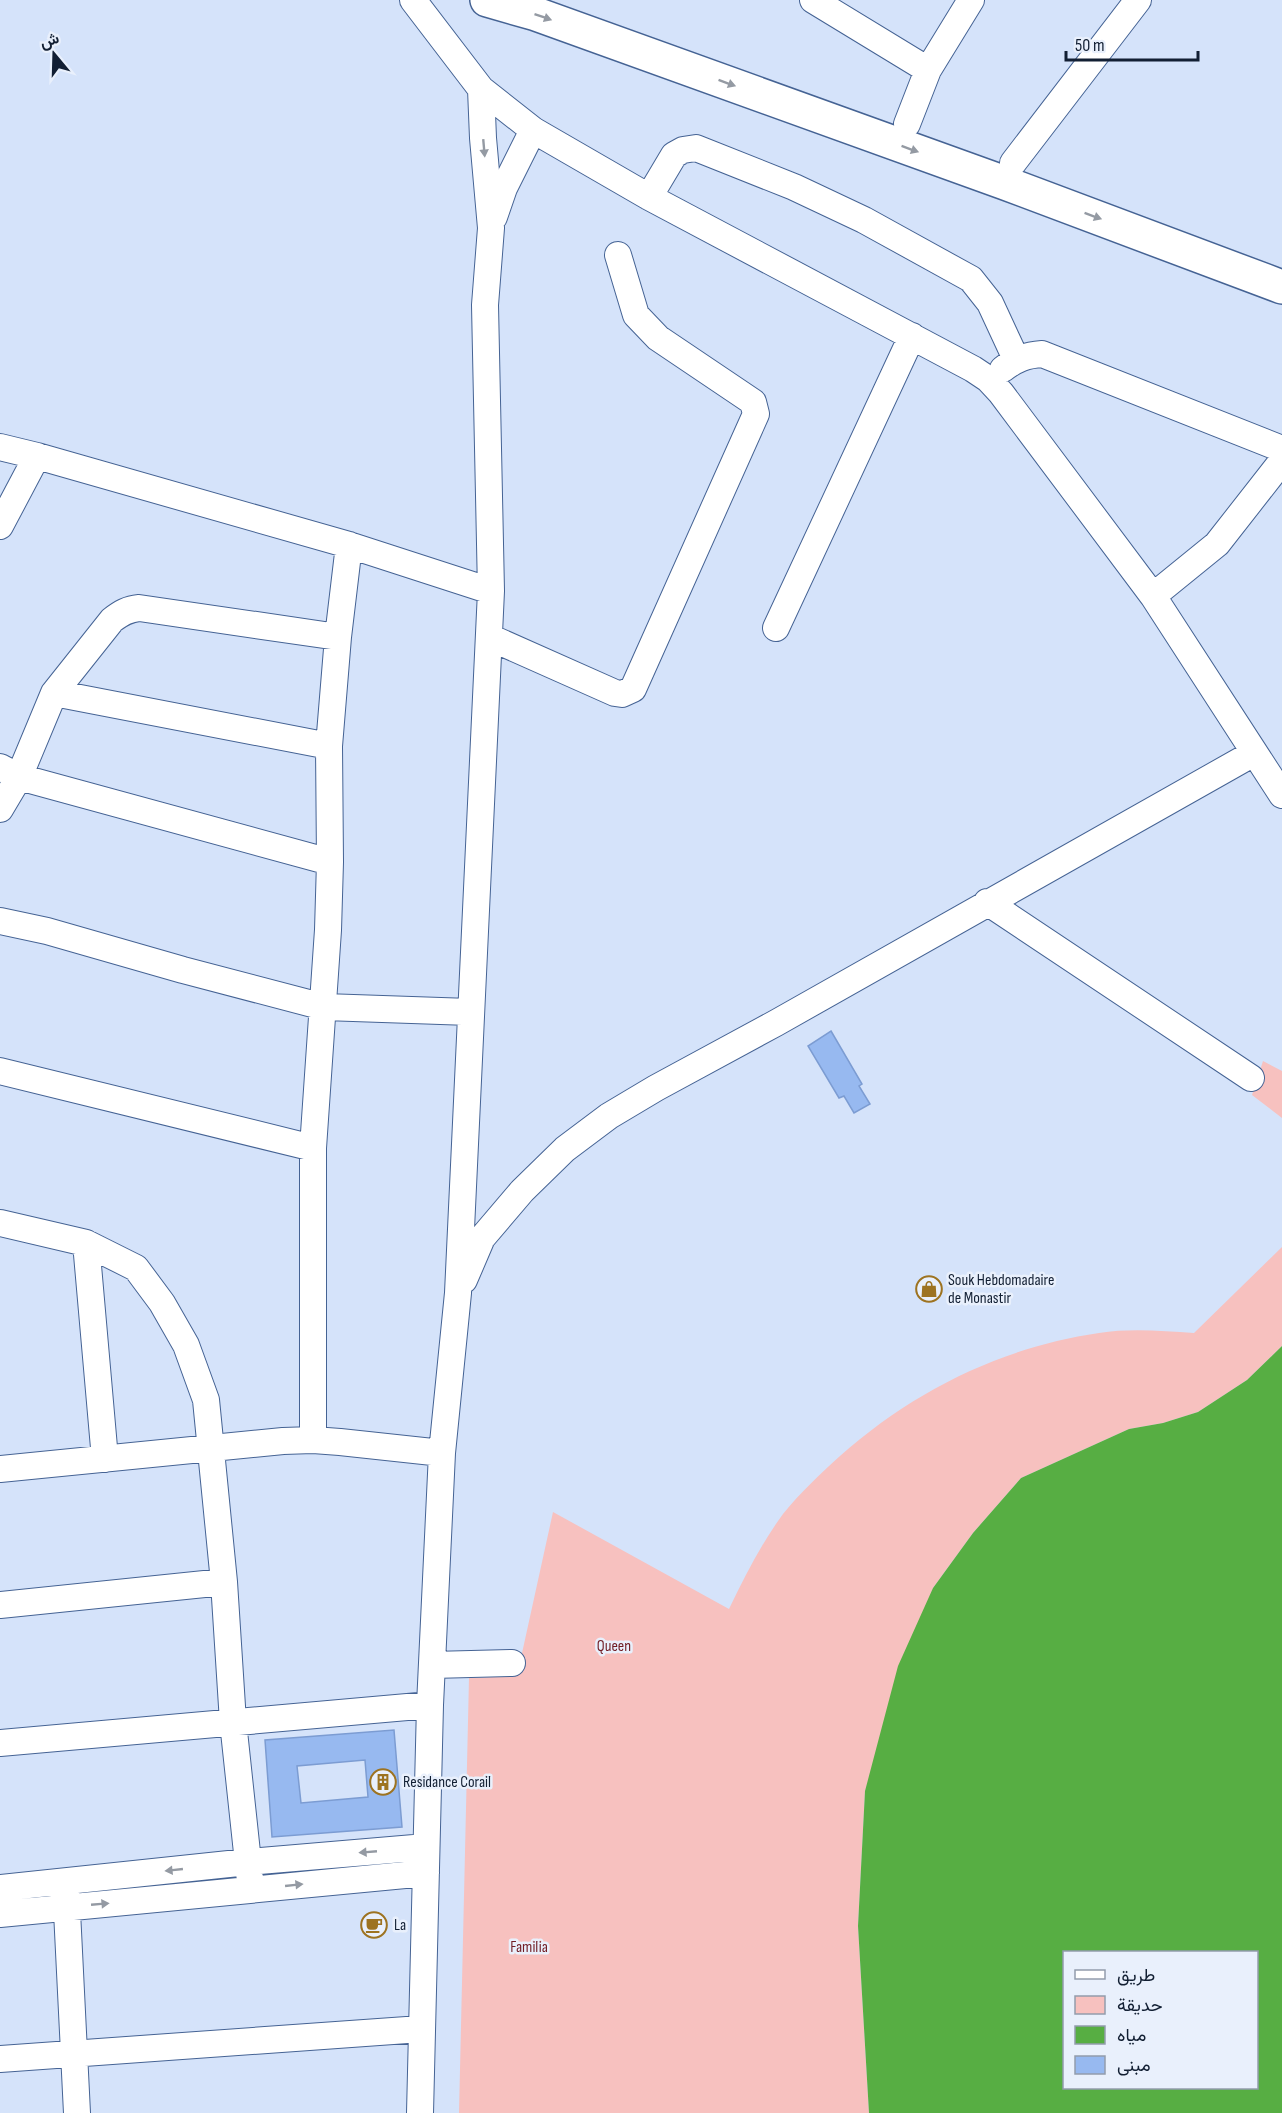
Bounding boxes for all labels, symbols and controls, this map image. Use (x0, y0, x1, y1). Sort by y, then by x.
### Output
one-way arrow (534, 12, 552, 22)
north arrow (24, 24, 84, 84)
scale bar (1066, 24, 1198, 62)
text: ش (37, 29, 62, 53)
text: 50 m (1075, 35, 1105, 56)
one-way arrow (718, 78, 736, 88)
one-way arrow (479, 138, 489, 157)
one-way arrow (901, 145, 919, 155)
one-way arrow (1084, 212, 1102, 222)
place label: Souk Hebdomadaire de Monastir (948, 1271, 1054, 1308)
shop icon: Souk Hebdomadaire de Monastir (914, 1274, 944, 1304)
park label: Queen (597, 1637, 631, 1656)
building icon: Residance Corail (368, 1767, 398, 1797)
place label: Residance Corail (403, 1773, 491, 1792)
one-way arrow (358, 1847, 377, 1857)
one-way arrow (164, 1865, 183, 1875)
one-way arrow (285, 1880, 304, 1890)
one-way arrow (91, 1899, 110, 1909)
cafe icon: La (359, 1910, 389, 1940)
place label: La (394, 1916, 406, 1935)
park label: Familia (510, 1938, 548, 1957)
legend (1063, 1951, 1258, 2089)
text: طريق (1117, 1965, 1155, 1986)
text: حديقة (1117, 1995, 1163, 2016)
text: مياه (1117, 2025, 1146, 2046)
text: مبنى (1117, 2055, 1151, 2076)

